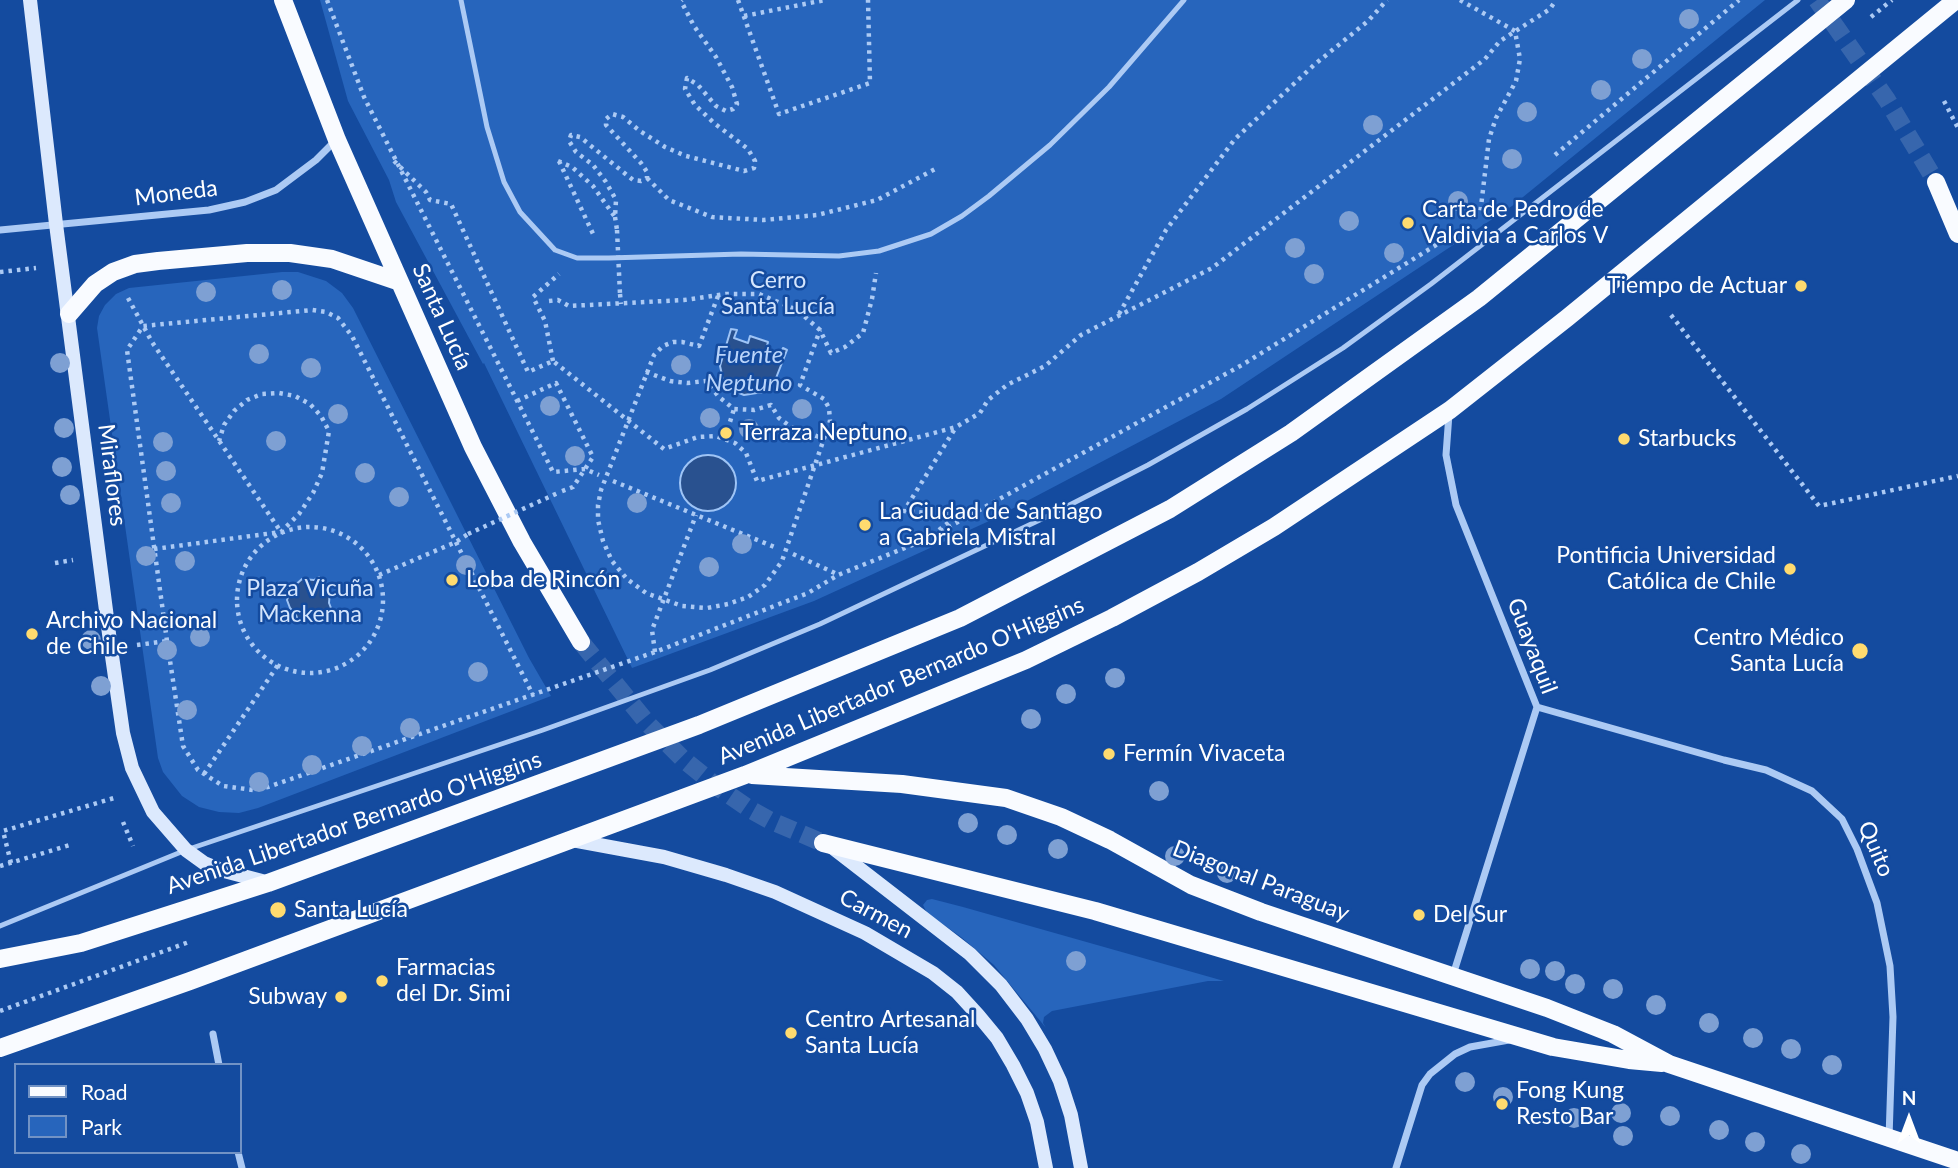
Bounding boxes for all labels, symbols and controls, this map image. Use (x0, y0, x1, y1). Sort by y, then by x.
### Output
street label: Moneda (133, 174, 219, 212)
place label: Carta de Pedro de Valdivia a Carlos V (1422, 196, 1608, 250)
marker: Carta de Pedro de Valdivia a Carlos V (1400, 215, 1416, 231)
street label: Santa Lucía (406, 259, 478, 375)
park label: Cerro Santa Lucía (721, 267, 835, 321)
place label: Tiempo de Actuar (1607, 272, 1787, 300)
marker: Tiempo de Actuar (1793, 278, 1809, 294)
water label: Fuente Neptuno (705, 341, 793, 397)
place label: Terraza Neptuno (740, 419, 908, 447)
street label: Miraflores (92, 422, 132, 528)
marker: Terraza Neptuno (718, 425, 734, 441)
place label: Starbucks (1638, 425, 1736, 453)
marker: Starbucks (1616, 431, 1632, 447)
place label: La Ciudad de Santiago a Gabriela Mistral (879, 498, 1103, 552)
marker: La Ciudad de Santiago a Gabriela Mistral (857, 517, 873, 533)
place label: Pontificia Universidad Católica de Chile (1556, 542, 1776, 596)
marker: Pontificia Universidad Católica de Chile (1782, 561, 1798, 577)
place label: Loba de Rincón (466, 566, 620, 594)
marker: Loba de Rincón (444, 572, 460, 588)
park label: Plaza Vicuña Mackenna (246, 575, 374, 629)
street label: Avenida Libertador Bernardo O'Higgins (714, 591, 1088, 771)
street label: Guayaquil (1501, 594, 1563, 698)
place label: Archivo Nacional de Chile (46, 607, 217, 661)
place label: Centro Médico Santa Lucía (1694, 624, 1844, 678)
marker: Archivo Nacional de Chile (24, 626, 40, 642)
marker: Centro Médico Santa Lucía (1850, 641, 1870, 661)
place label: Fermín Vivaceta (1123, 740, 1285, 768)
street label: Avenida Libertador Bernardo O'Higgins (163, 746, 545, 900)
marker: Fermín Vivaceta (1101, 746, 1117, 762)
street label: Quito (1852, 817, 1900, 881)
street label: Diagonal Paraguay (1169, 835, 1353, 927)
street label: Carmen (835, 883, 917, 945)
place label: Santa Lucía (294, 896, 408, 924)
marker: Santa Lucía (268, 900, 288, 920)
place label: Del Sur (1433, 901, 1507, 929)
marker: Del Sur (1411, 907, 1427, 923)
place label: Farmacias del Dr. Simi (396, 954, 511, 1008)
marker: Farmacias del Dr. Simi (374, 973, 390, 989)
place label: Subway (248, 983, 327, 1011)
marker: Subway (333, 989, 349, 1005)
place label: Centro Artesanal Santa Lucía (805, 1006, 975, 1060)
marker: Centro Artesanal Santa Lucía (783, 1025, 799, 1041)
legend (14, 1063, 242, 1154)
place label: Fong Kung Resto Bar (1516, 1077, 1624, 1131)
text: Road (81, 1079, 128, 1104)
north arrow (1874, 1084, 1944, 1154)
text: N (1902, 1086, 1916, 1109)
marker: Fong Kung Resto Bar (1494, 1096, 1510, 1112)
text: Park (81, 1114, 122, 1139)

